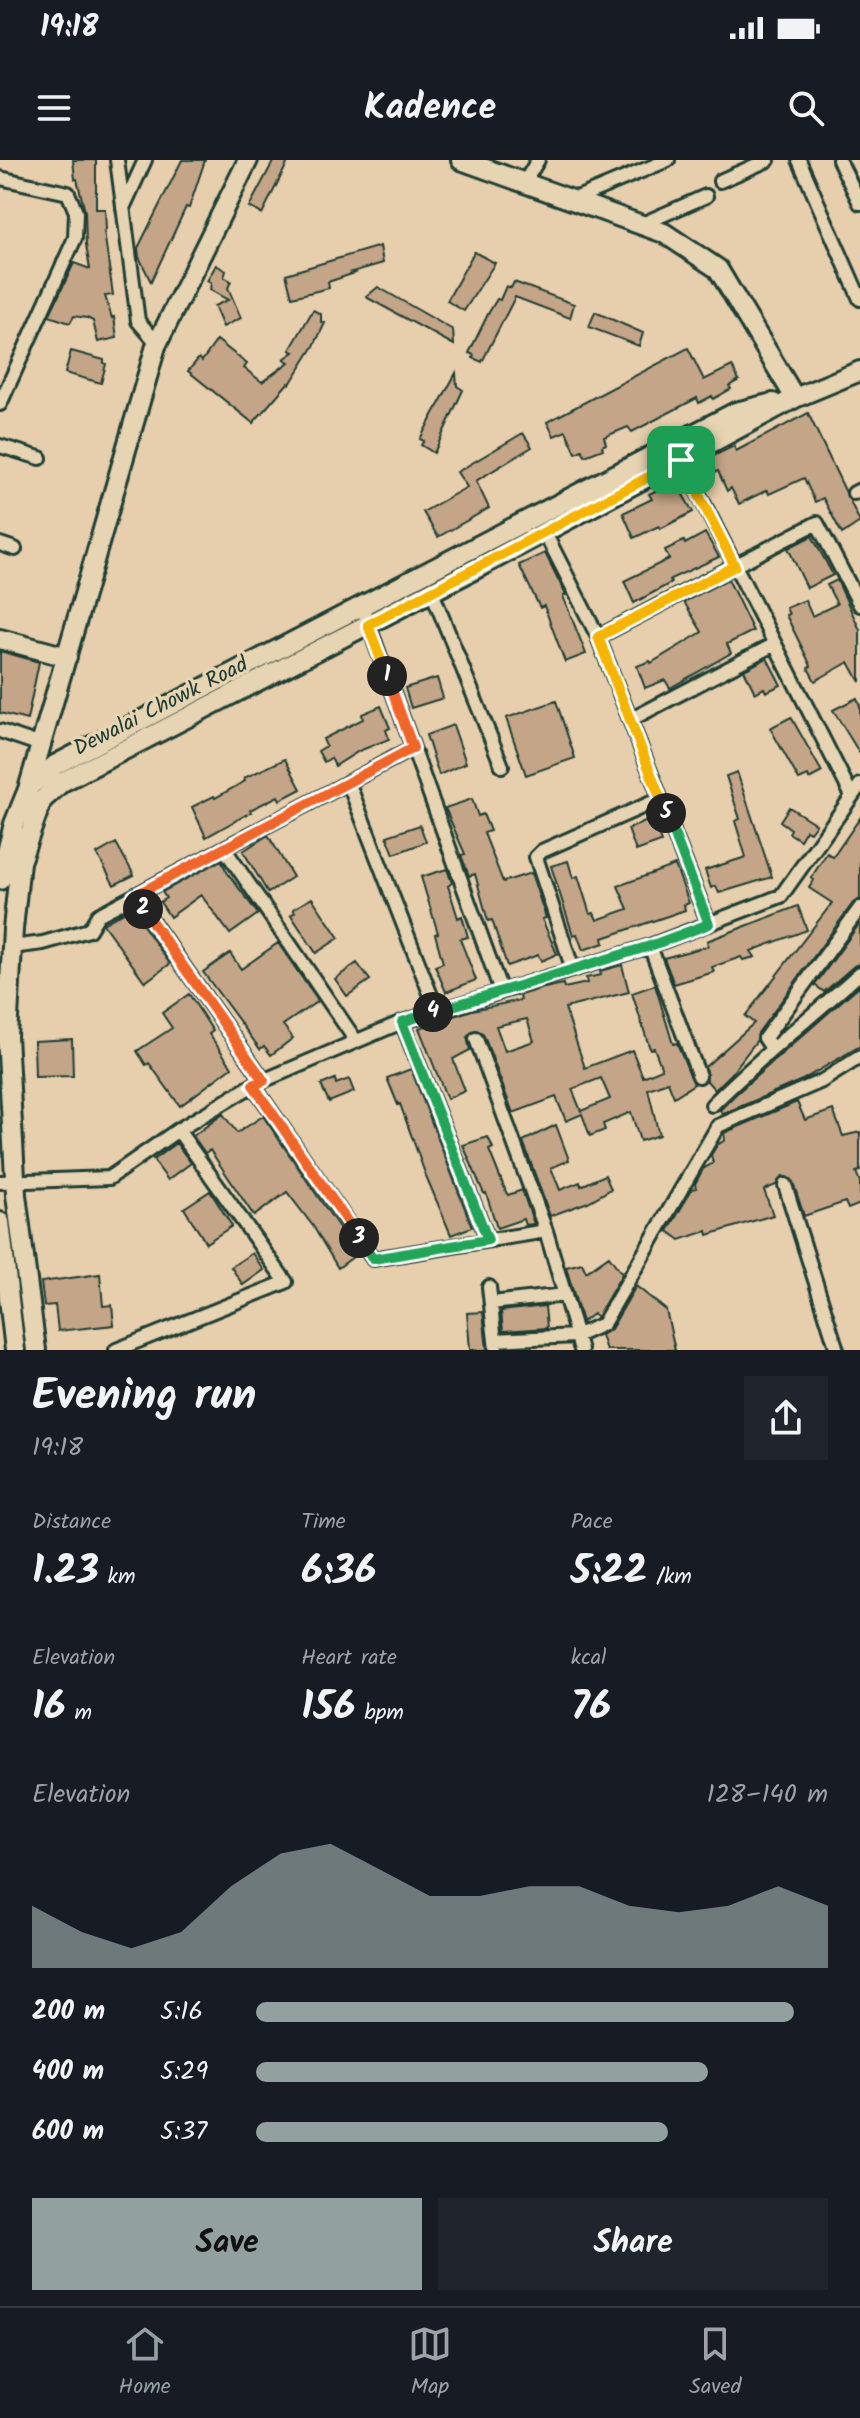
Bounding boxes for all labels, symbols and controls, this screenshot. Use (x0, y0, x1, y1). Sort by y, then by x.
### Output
text: 19:18 (40, 4, 98, 52)
text: Kadence (364, 80, 496, 137)
icon: menu (32, 86, 76, 130)
icon: search (784, 86, 828, 130)
pin (647, 426, 715, 494)
icon: arrive (659, 438, 703, 482)
street label: Dewalai Chowk Road (68, 648, 256, 766)
pin: 1 (367, 656, 407, 696)
text: 1 (384, 658, 390, 693)
pin: 5 (646, 793, 686, 833)
text: 5 (660, 795, 672, 830)
pin: 2 (123, 889, 163, 929)
text: 2 (137, 891, 149, 926)
pin: 4 (413, 992, 453, 1032)
text: 4 (427, 994, 439, 1029)
pin: 3 (339, 1218, 379, 1258)
text: 3 (353, 1220, 365, 1255)
text: Evening run (32, 1362, 256, 1432)
button: share (744, 1376, 828, 1460)
text: 19:18 (32, 1427, 83, 1469)
text: Distance (32, 1505, 111, 1540)
text: Time (301, 1505, 346, 1540)
text: Pace (571, 1505, 613, 1540)
text: 1.23 (32, 1540, 99, 1604)
text: 6:36 (301, 1540, 376, 1604)
text: 5:22 (571, 1540, 647, 1604)
text: km (99, 1560, 135, 1595)
text: /km (647, 1560, 692, 1595)
text: Elevation (32, 1641, 115, 1676)
text: Heart rate (301, 1641, 397, 1676)
text: kcal (571, 1641, 606, 1676)
text: 16 (32, 1676, 66, 1740)
text: 156 (301, 1676, 355, 1740)
text: 76 (571, 1676, 611, 1740)
text: m (66, 1696, 92, 1731)
text: bpm (355, 1696, 404, 1731)
text: Elevation (32, 1774, 130, 1816)
text: 128–140 m (707, 1774, 828, 1816)
text: 200 m (32, 1991, 105, 2033)
text: 5:16 (160, 1991, 203, 2033)
text: 400 m (32, 2051, 104, 2093)
text: 5:29 (160, 2051, 208, 2093)
text: 600 m (32, 2111, 104, 2153)
text: 5:37 (160, 2111, 207, 2153)
button: Save (32, 2198, 422, 2290)
button: Share (438, 2198, 828, 2290)
tab: Home (119, 2322, 171, 2405)
tab: Map (408, 2322, 452, 2405)
tab: Saved (689, 2322, 741, 2405)

